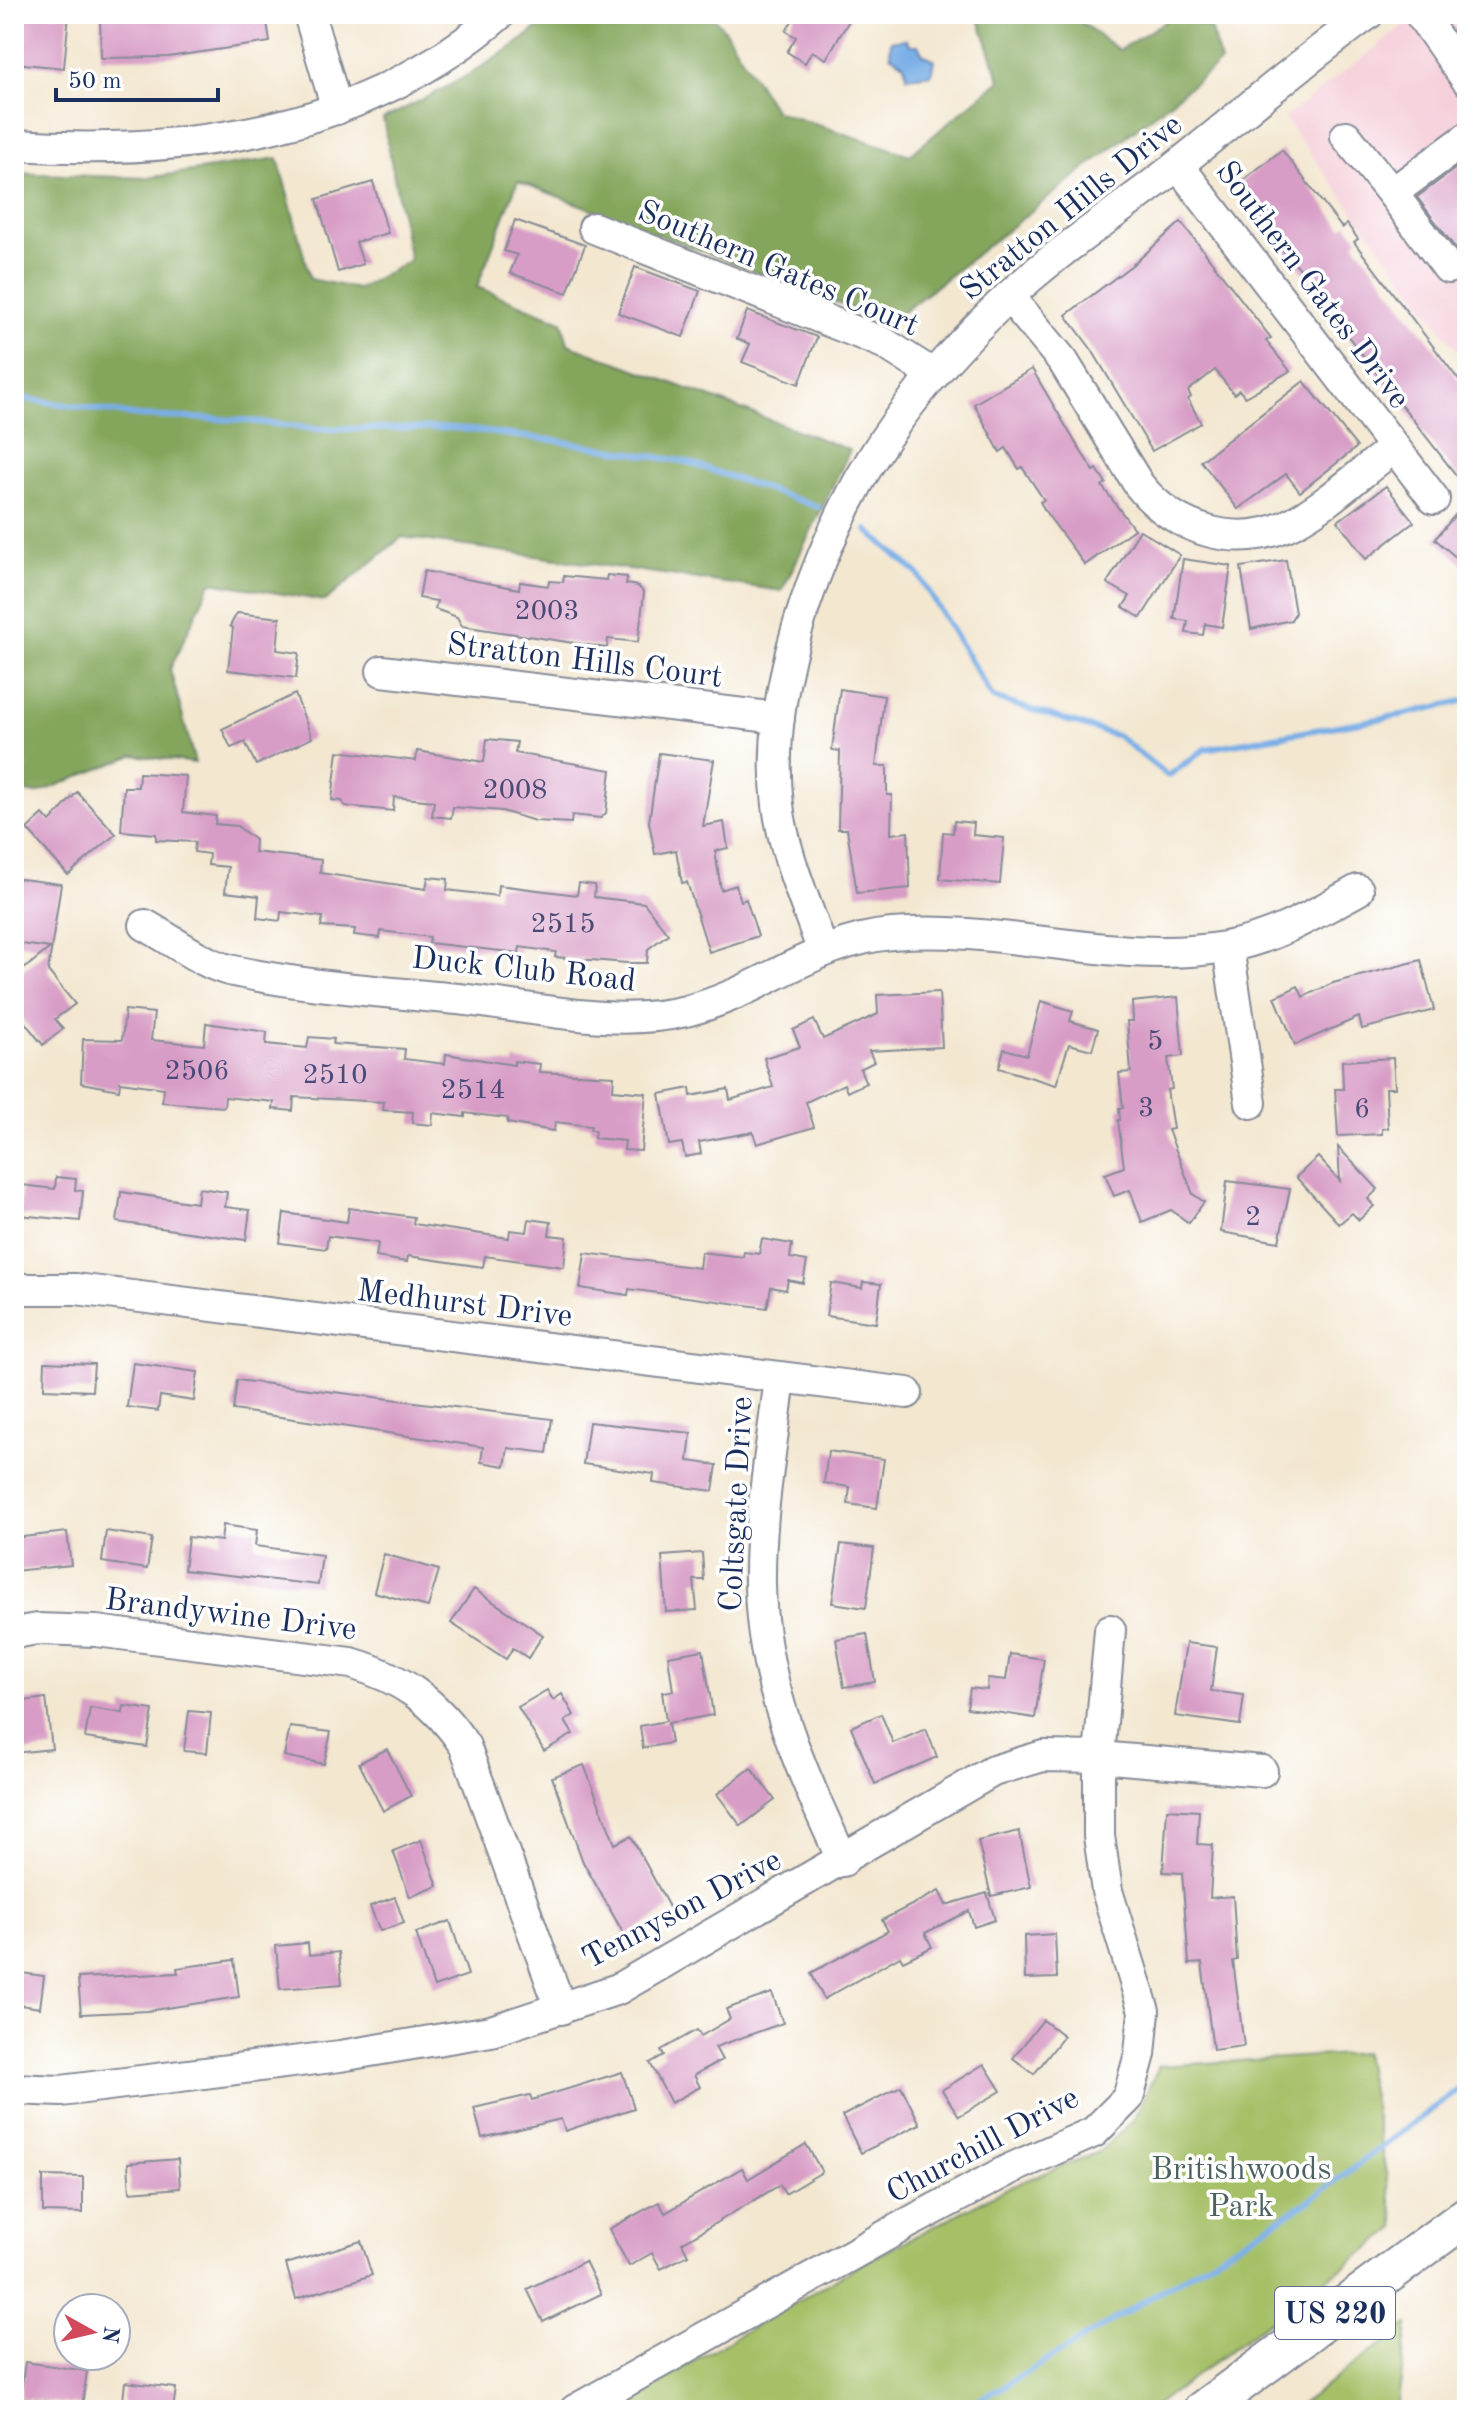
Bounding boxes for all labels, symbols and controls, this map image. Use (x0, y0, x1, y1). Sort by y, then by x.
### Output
scale bar (56, 52, 218, 102)
text: 50 m (68, 70, 122, 94)
street label: Stratton Hills Drive (955, 109, 1189, 307)
street label: Southern Gates Drive (1209, 156, 1415, 415)
street label: Southern Gates Court (633, 196, 923, 343)
house number: 2003 (515, 598, 579, 626)
street label: Stratton Hills Court (445, 629, 724, 695)
house number: 2008 (483, 777, 547, 805)
house number: 2515 (531, 911, 595, 939)
street label: Duck Club Road (410, 943, 637, 999)
house number: 5 (1147, 1028, 1163, 1056)
house number: 2506 (165, 1058, 229, 1086)
house number: 2510 (303, 1062, 367, 1090)
house number: 2514 (441, 1077, 505, 1105)
house number: 3 (1138, 1095, 1154, 1123)
house number: 6 (1354, 1096, 1370, 1124)
house number: 2 (1245, 1204, 1261, 1232)
street label: Medhurst Drive (355, 1276, 574, 1334)
street label: Coltsgate Drive (716, 1396, 760, 1613)
street label: Brandywine Drive (103, 1585, 358, 1647)
street label: Tennyson Drive (578, 1845, 787, 1976)
street label: Churchill Drive (882, 2083, 1085, 2211)
park label: Britishwoods Park (1151, 2155, 1331, 2224)
road number: US 220 (1275, 2287, 1395, 2339)
north arrow (52, 2292, 132, 2372)
text: N (98, 2325, 122, 2345)

